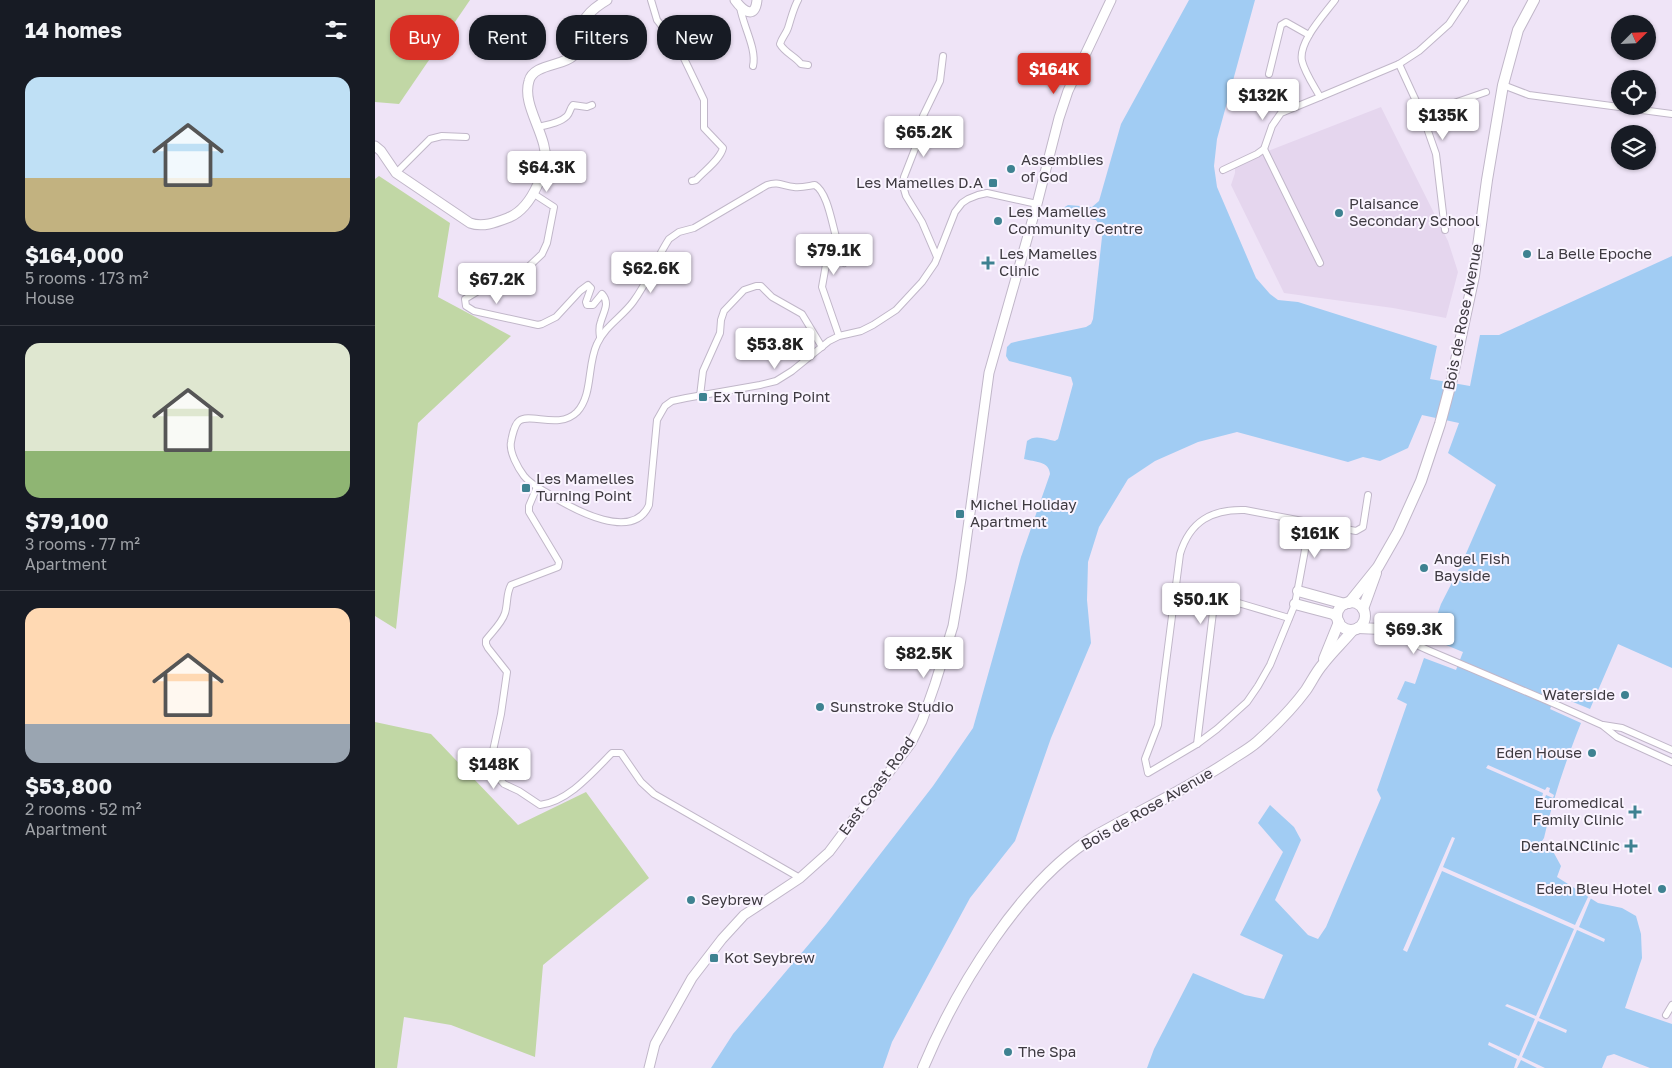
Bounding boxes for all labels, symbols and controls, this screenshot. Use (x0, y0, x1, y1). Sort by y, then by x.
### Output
chip: Buy (390, 15, 459, 60)
chip: Rent (469, 15, 546, 60)
chip: Filters (556, 15, 647, 60)
chip: New (657, 15, 731, 60)
north arrow (1611, 15, 1656, 60)
map controls (1611, 15, 1656, 170)
icon: filters (322, 16, 350, 44)
text: 14 homes (25, 17, 122, 43)
pin: $164K (1019, 52, 1089, 95)
text: $164K (1029, 59, 1079, 79)
button: locate (1611, 70, 1656, 115)
pin: $132K (1228, 78, 1298, 121)
text: $132K (1238, 85, 1288, 105)
pin: $135K (1408, 98, 1478, 141)
text: $135K (1418, 105, 1468, 125)
icon: home (143, 110, 233, 200)
pin: $65.2K (883, 116, 965, 158)
text: $65.2K (895, 122, 953, 142)
button: layers (1611, 125, 1656, 170)
pin: $64.3K (506, 150, 588, 193)
place label: Assemblies of God (1021, 150, 1104, 185)
text: $64.3K (518, 157, 576, 177)
marker: Assemblies of God (1005, 163, 1017, 175)
place label: Les Mamelles D.A (856, 173, 983, 191)
marker: Les Mamelles D.A (987, 177, 999, 189)
place label: Plaisance Secondary School (1349, 194, 1480, 229)
place label: Les Mamelles Community Centre (1008, 202, 1143, 237)
marker: Plaisance Secondary School (1333, 207, 1345, 219)
marker: Les Mamelles Community Centre (992, 215, 1004, 227)
pin: $79.1K (793, 234, 875, 276)
text: $79.1K (807, 240, 861, 260)
text: $164,000 (25, 242, 124, 268)
street label: Bois de Rose Avenue (1439, 242, 1485, 392)
place label: Les Mamelles Clinic (999, 244, 1097, 279)
place label: La Belle Epoche (1537, 244, 1652, 262)
marker: La Belle Epoche (1521, 248, 1533, 260)
pin: $62.6K (610, 252, 692, 294)
marker: Les Mamelles Clinic (981, 256, 995, 270)
text: $62.6K (622, 258, 680, 278)
pin: $67.2K (456, 262, 538, 305)
text: 5 rooms · 173 m² (25, 268, 149, 288)
text: $67.2K (469, 269, 525, 289)
text: House (25, 288, 74, 308)
pin: $53.8K (734, 328, 816, 370)
text: $53.8K (746, 334, 804, 354)
icon: home (143, 375, 233, 465)
place label: Ex Turning Point (713, 387, 830, 405)
marker: Ex Turning Point (697, 391, 709, 403)
place label: Les Mamelles Turning Point (536, 469, 634, 504)
marker: Les Mamelles Turning Point (520, 482, 532, 494)
place label: Michel Holiday Apartment (970, 495, 1077, 530)
text: $79,100 (25, 508, 109, 534)
marker: Michel Holiday Apartment (954, 508, 966, 520)
pin: $161K (1280, 516, 1350, 559)
text: $161K (1291, 523, 1339, 543)
text: 3 rooms · 77 m² (25, 534, 140, 554)
place label: Angel Fish Bayside (1434, 549, 1510, 584)
text: Apartment (25, 554, 107, 574)
marker: Angel Fish Bayside (1418, 562, 1430, 574)
pin: $50.1K (1160, 582, 1242, 625)
text: $50.1K (1173, 589, 1229, 609)
pin: $69.3K (1373, 612, 1455, 655)
text: $69.3K (1385, 619, 1443, 639)
pin: $82.5K (883, 636, 965, 679)
icon: home (143, 640, 233, 730)
text: $82.5K (895, 643, 953, 663)
place label: Waterside (1542, 685, 1615, 703)
marker: Waterside (1619, 689, 1631, 701)
place label: Sunstroke Studio (830, 697, 954, 715)
marker: Sunstroke Studio (814, 701, 826, 713)
street label: East Coast Road (834, 733, 918, 838)
place label: Eden House (1496, 743, 1582, 761)
marker: Eden House (1586, 747, 1598, 759)
pin: $148K (459, 748, 529, 790)
text: $148K (469, 754, 519, 774)
street label: Bois de Rose Avenue (1078, 763, 1216, 853)
text: $53,800 (25, 773, 112, 799)
place label: Euromedical Family Clinic (1533, 793, 1624, 828)
text: 2 rooms · 52 m² (25, 799, 141, 819)
marker: Euromedical Family Clinic (1628, 805, 1642, 819)
text: Apartment (25, 819, 107, 839)
place label: DentalNClinic (1521, 836, 1620, 854)
marker: DentalNClinic (1624, 839, 1638, 853)
place label: Eden Bleu Hotel (1536, 879, 1652, 897)
marker: Eden Bleu Hotel (1656, 883, 1668, 895)
place label: Seybrew (701, 890, 763, 908)
marker: Seybrew (685, 894, 697, 906)
place label: Kot Seybrew (724, 948, 815, 966)
marker: Kot Seybrew (708, 952, 720, 964)
place label: The Spa (1018, 1042, 1076, 1060)
marker: The Spa (1002, 1046, 1014, 1058)

